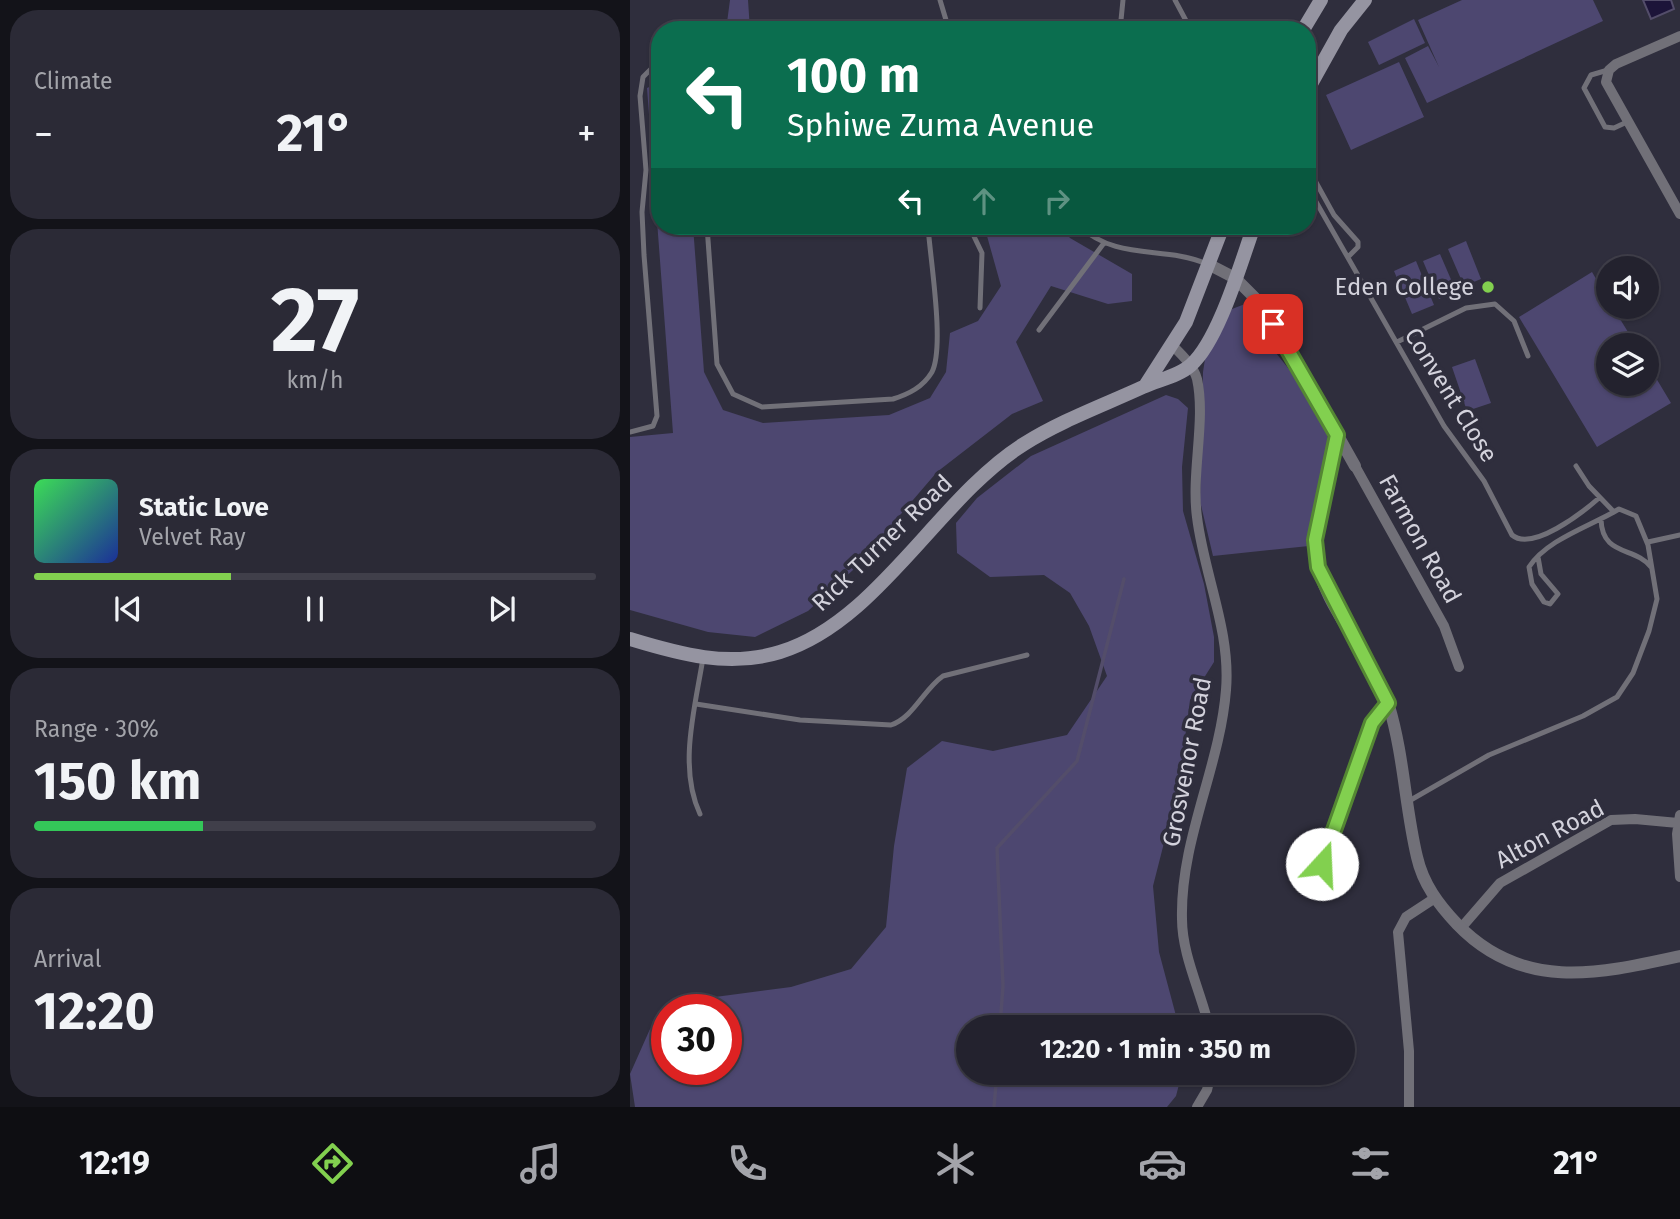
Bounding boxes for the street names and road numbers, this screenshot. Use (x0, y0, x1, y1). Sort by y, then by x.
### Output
street label: Convent Close (1399, 323, 1503, 467)
street label: Rick Turner Road (806, 469, 958, 617)
street label: Farmon Road (1373, 470, 1467, 608)
street label: Grosvenor Road (1157, 675, 1217, 849)
street label: Alton Road (1491, 794, 1609, 874)

